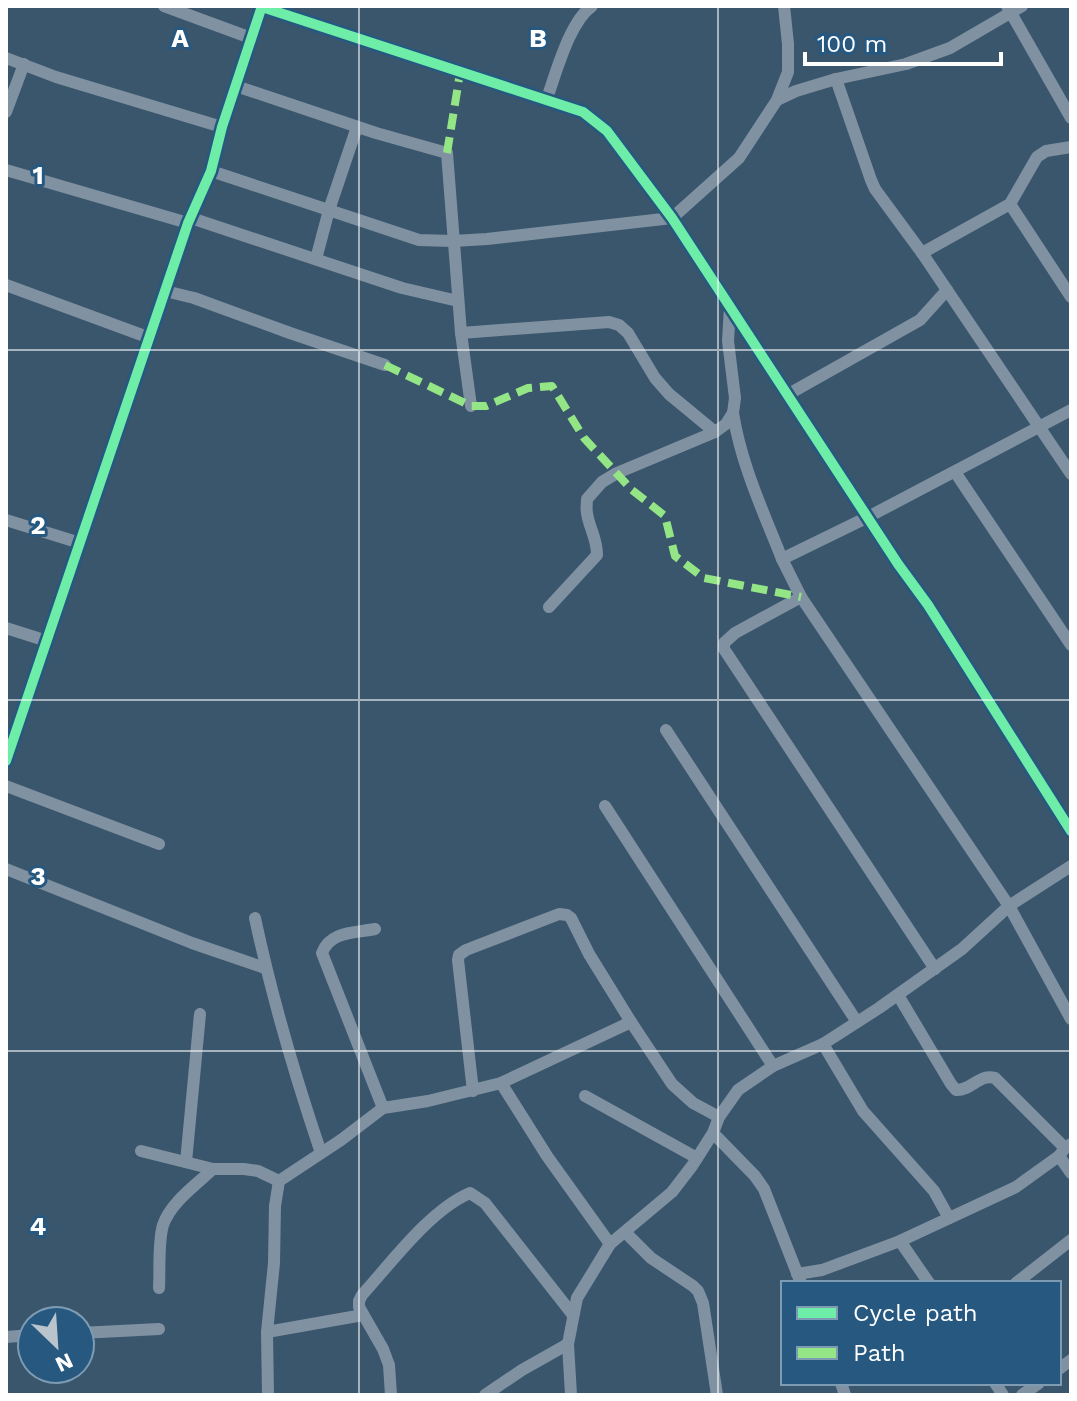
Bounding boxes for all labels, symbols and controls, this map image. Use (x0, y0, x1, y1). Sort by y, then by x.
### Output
scale bar (805, 16, 1001, 66)
text: A (171, 23, 189, 53)
text: B (529, 23, 547, 53)
text: 100 m (817, 30, 887, 58)
text: 1 (32, 160, 44, 190)
text: 2 (30, 510, 46, 540)
text: 3 (30, 861, 46, 891)
text: 4 (30, 1211, 47, 1241)
legend (781, 1281, 1061, 1385)
text: Cycle path (853, 1299, 978, 1327)
north arrow (16, 1305, 96, 1385)
text: Path (853, 1339, 906, 1367)
text: N (52, 1348, 77, 1377)

